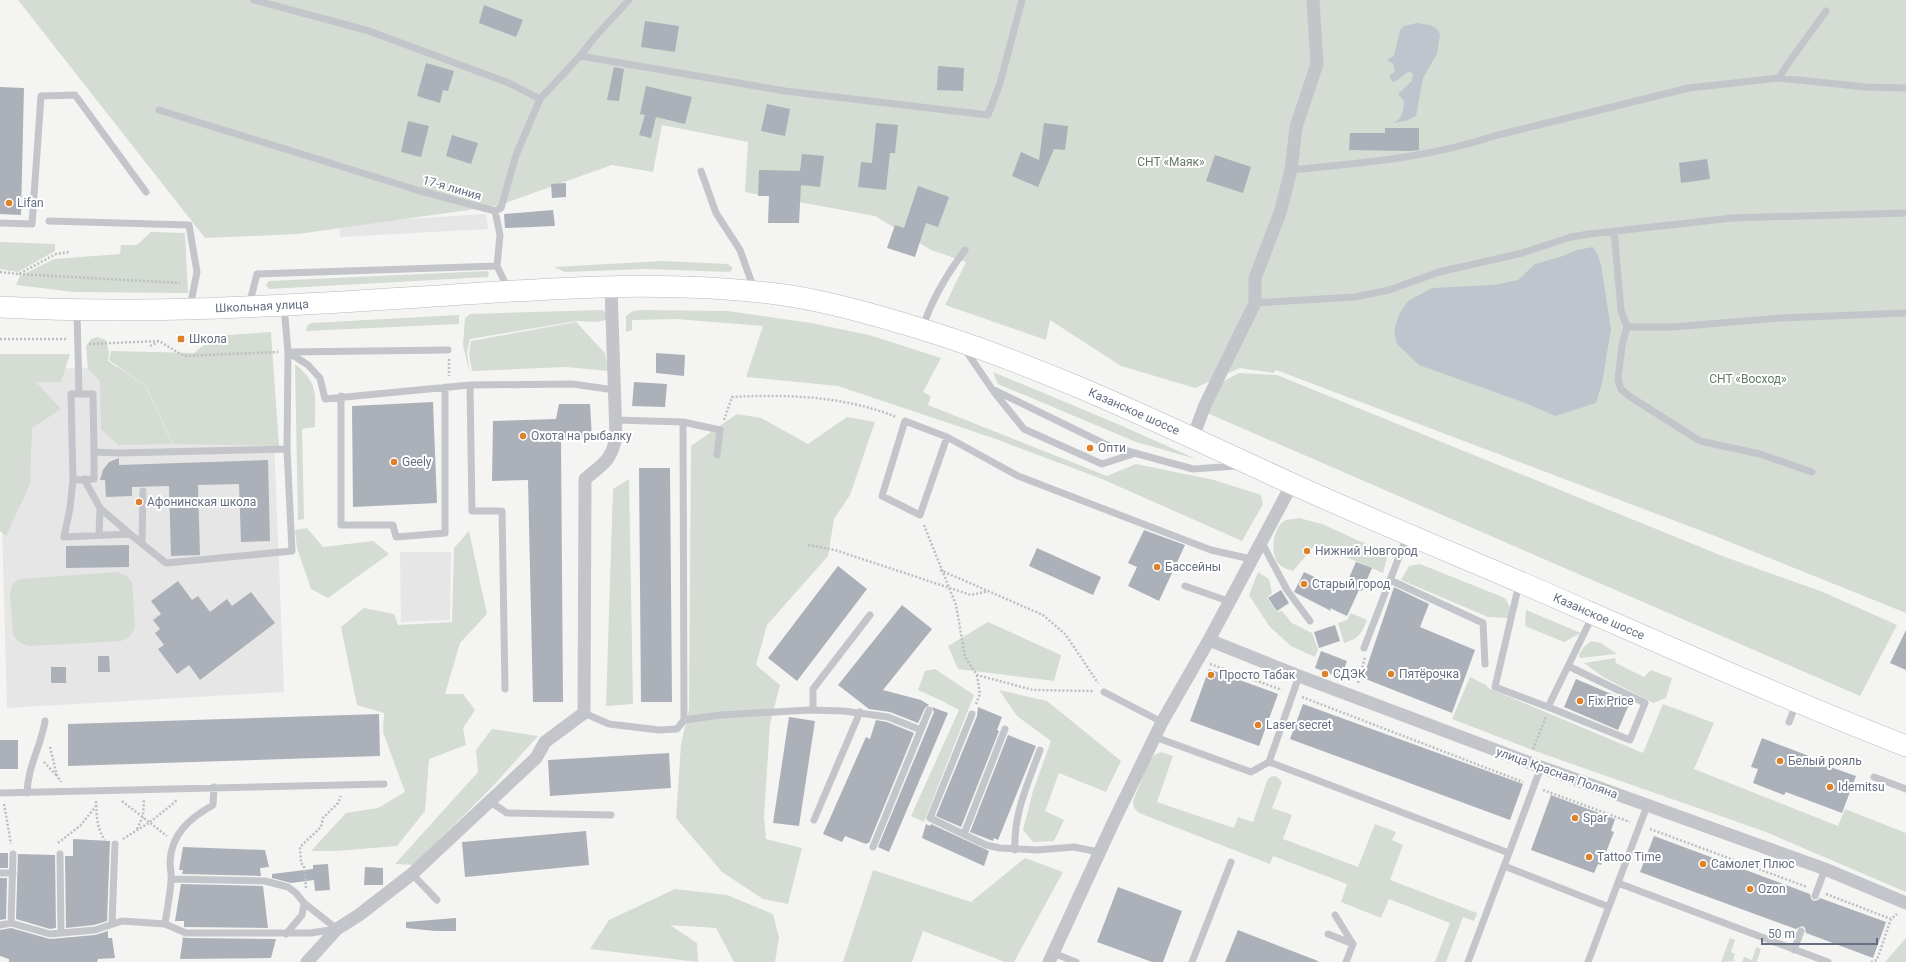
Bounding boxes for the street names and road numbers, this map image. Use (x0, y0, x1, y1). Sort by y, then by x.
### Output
street label: 17-я линия (421, 173, 483, 203)
street label: Школьная улица (215, 297, 309, 315)
street label: Казанское шоссе (1086, 385, 1182, 438)
street label: Казанское шоссе (1551, 590, 1647, 643)
street label: улица Красная Поляна (1494, 744, 1620, 802)

